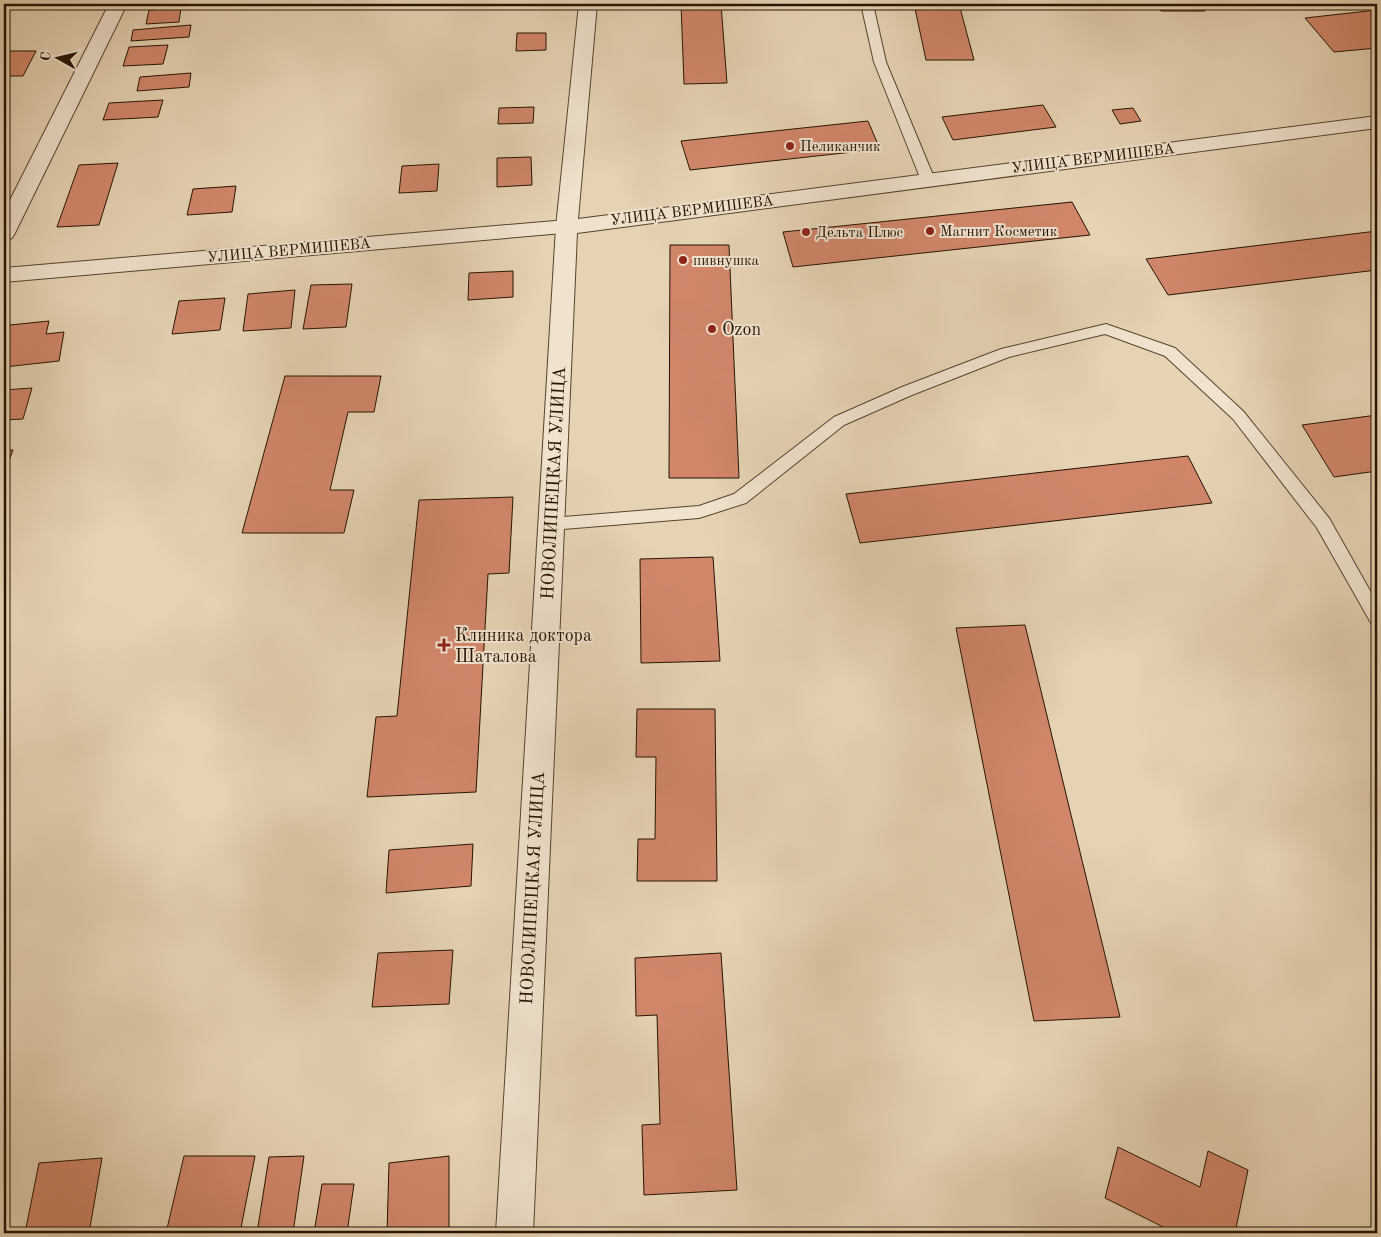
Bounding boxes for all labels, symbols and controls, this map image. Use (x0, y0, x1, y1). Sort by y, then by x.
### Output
north arrow (32, 32, 82, 82)
text: С (39, 51, 54, 62)
marker: Пеликанчик (784, 140, 796, 152)
place label: Пеликанчик (800, 140, 881, 155)
street label: УЛИЦА ВЕРМИШЕВА (1011, 142, 1176, 177)
street label: УЛИЦА ВЕРМИШЕВА (610, 194, 775, 229)
marker: Магнит Косметик (924, 225, 936, 237)
place label: Магнит Косметик (940, 225, 1058, 240)
marker: Дельта Плюс (800, 226, 812, 238)
place label: Дельта Плюс (816, 226, 904, 241)
street label: УЛИЦА ВЕРМИШЕВА (207, 237, 372, 266)
marker: пивнушка (677, 254, 689, 266)
place label: пивнушка (693, 254, 760, 269)
place label: Ozon (722, 321, 761, 339)
marker: Ozon (706, 323, 718, 335)
street label: НОВОЛИПЕЦКАЯ УЛИЦА (539, 366, 569, 600)
place label: Клиника доктора Шаталова (455, 627, 592, 666)
marker: Клиника доктора Шаталова (437, 638, 451, 652)
street label: НОВОЛИПЕЦКАЯ УЛИЦА (518, 771, 548, 1005)

